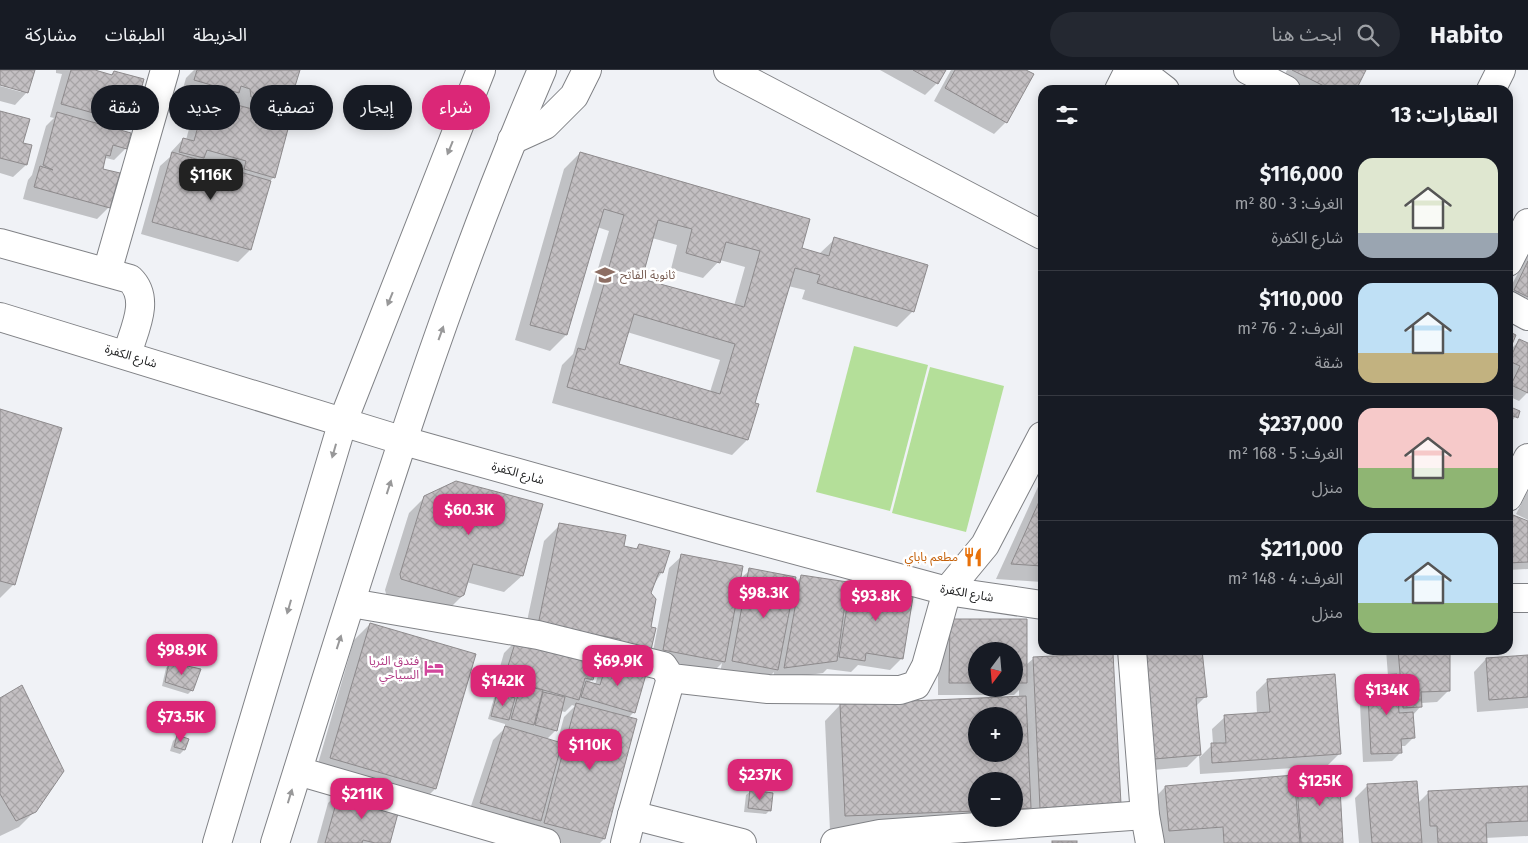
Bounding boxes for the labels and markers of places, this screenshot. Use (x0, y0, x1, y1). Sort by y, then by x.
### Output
pin: $116K (176, 158, 246, 201)
school or university icon: ثانوية الفاتح (594, 264, 616, 286)
place label: ثانوية الفاتح (620, 268, 676, 284)
pin: $60.3K (428, 494, 510, 536)
restaurant icon: مطعم باباي (962, 546, 984, 568)
place label: مطعم باباي (904, 550, 958, 567)
pin: $98.3K (723, 576, 805, 619)
pin: $93.8K (835, 580, 917, 622)
pin: $98.9K (141, 634, 223, 676)
pin: $69.9K (577, 644, 659, 687)
place label: فندق الثريا السياحي (369, 654, 419, 685)
hotel icon: فندق الثريا السياحي (423, 657, 445, 679)
pin: $142K (468, 664, 538, 707)
pin: $134K (1352, 674, 1422, 716)
pin: $73.5K (140, 700, 222, 743)
pin: $110K (555, 728, 625, 771)
pin: $237K (725, 758, 795, 801)
pin: $125K (1285, 764, 1355, 807)
pin: $211K (327, 778, 397, 820)

